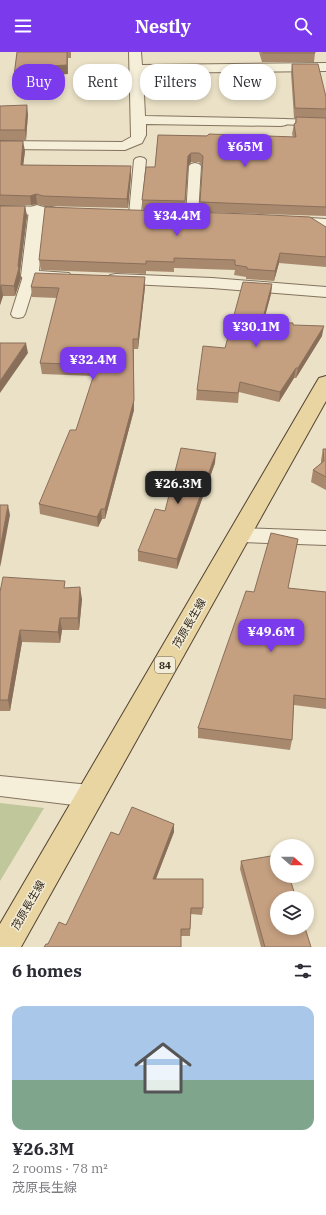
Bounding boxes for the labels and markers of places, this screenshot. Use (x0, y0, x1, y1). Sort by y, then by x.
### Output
pin: ¥65M (221, 134, 269, 168)
pin: ¥34.4M (144, 203, 210, 237)
pin: ¥30.1M (223, 314, 289, 348)
pin: ¥32.4M (60, 347, 126, 381)
pin: ¥26.3M (145, 471, 211, 505)
pin: ¥49.6M (238, 619, 304, 653)

